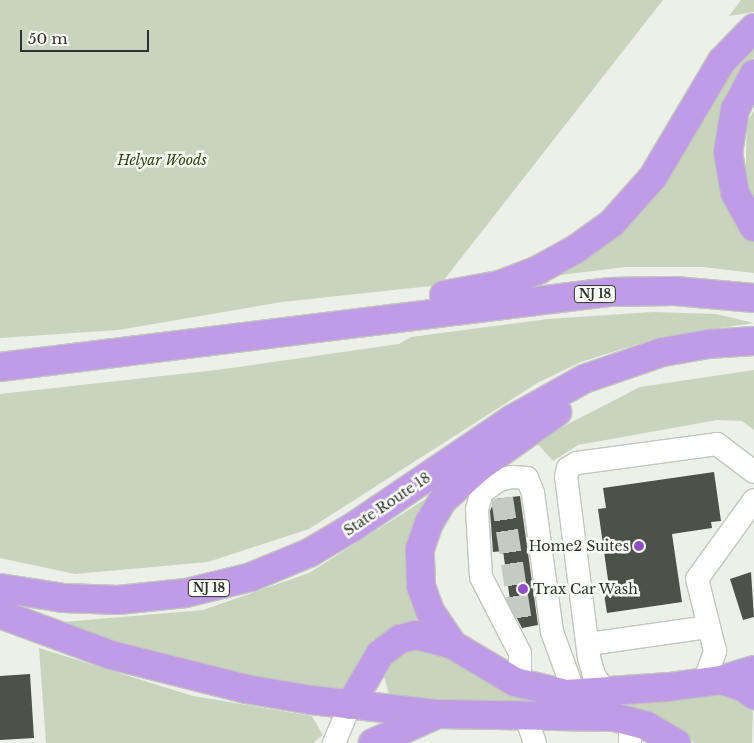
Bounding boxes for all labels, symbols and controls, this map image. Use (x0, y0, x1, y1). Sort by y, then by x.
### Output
scale bar (22, 20, 151, 52)
text: 50 m (28, 29, 68, 48)
park label: Helyar Woods (117, 152, 207, 168)
road number: NJ 18 (574, 284, 616, 304)
street label: State Route 18 (341, 469, 433, 539)
place label: Home2 Suites (529, 538, 629, 554)
marker: Home2 Suites (633, 540, 645, 552)
road number: NJ 18 (188, 578, 230, 598)
place label: Trax Car Wash (533, 581, 639, 597)
marker: Trax Car Wash (517, 583, 529, 595)

